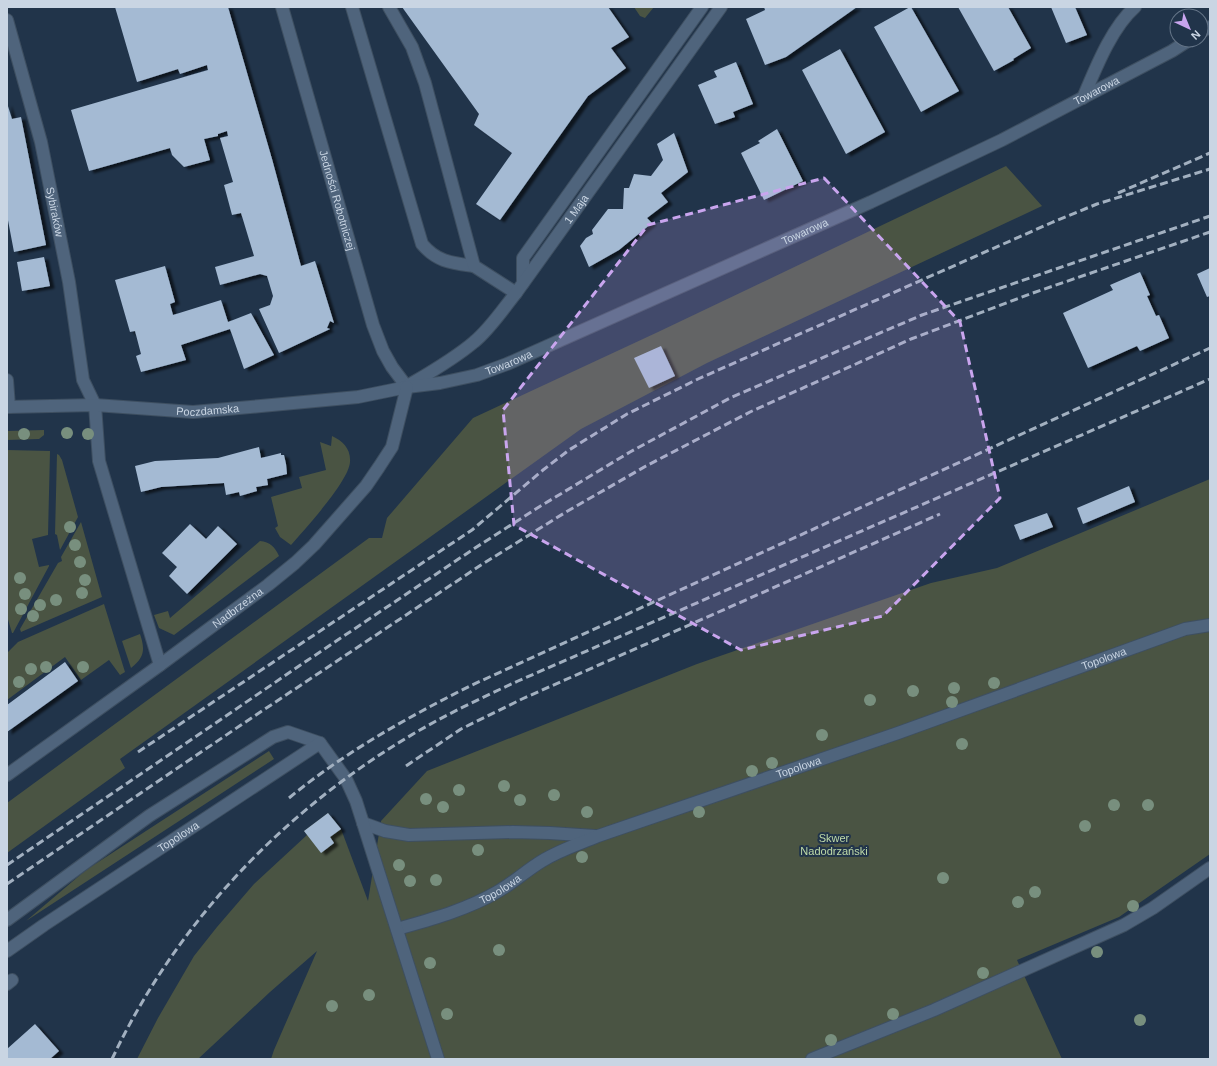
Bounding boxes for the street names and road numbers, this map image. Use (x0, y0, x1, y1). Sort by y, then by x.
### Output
street label: Towarowa (1072, 73, 1122, 107)
street label: Jedności Robotniczej (317, 149, 357, 252)
street label: Sybiraków (44, 186, 66, 238)
street label: 1 Maja (562, 191, 591, 226)
street label: Towarowa (780, 216, 831, 247)
street label: Towarowa (484, 347, 535, 377)
street label: Poczdamska (176, 402, 240, 418)
street label: Nadbrzeżna (210, 585, 266, 630)
street label: Topolowa (1080, 645, 1128, 672)
street label: Topolowa (775, 754, 823, 780)
street label: Topolowa (155, 818, 202, 854)
street label: Topolowa (477, 871, 524, 906)

